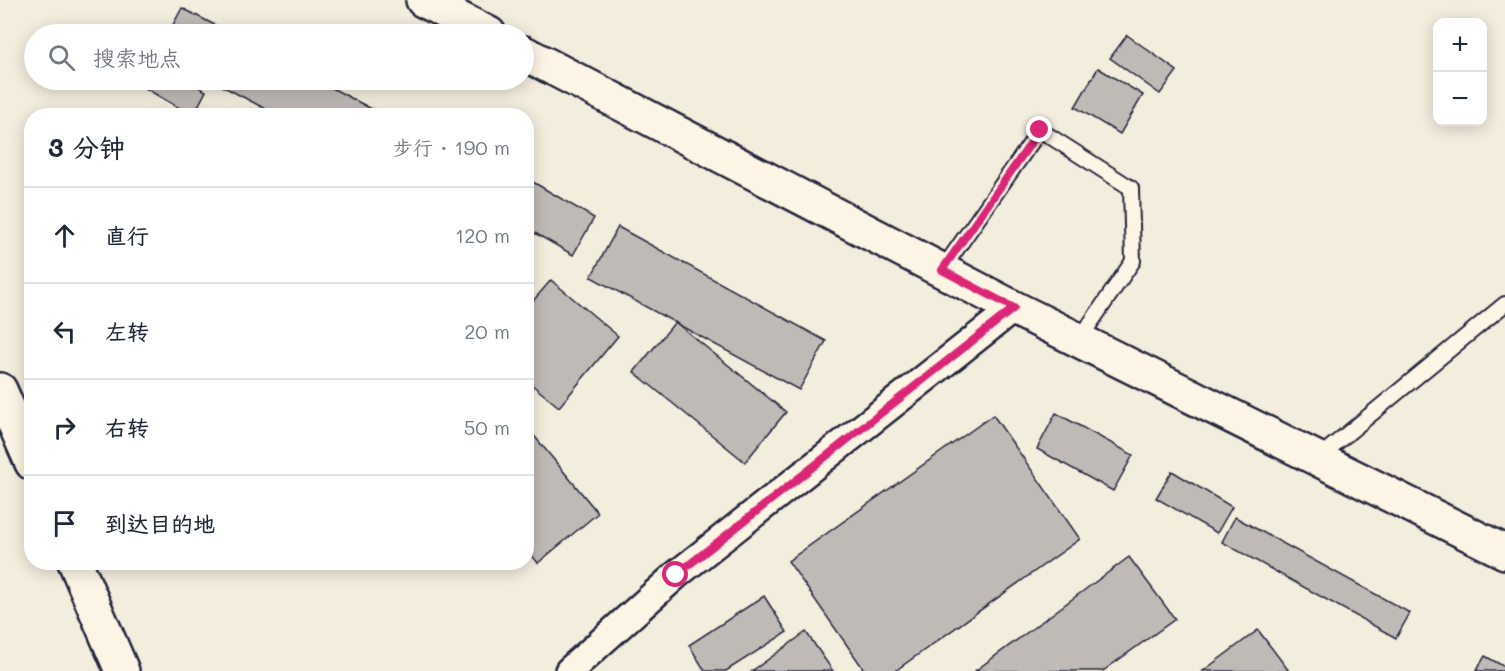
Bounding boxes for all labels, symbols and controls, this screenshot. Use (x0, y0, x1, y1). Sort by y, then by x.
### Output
map controls (1433, 18, 1487, 126)
button: + (1433, 18, 1487, 72)
search box (24, 24, 534, 90)
icon: search (45, 41, 78, 74)
text: 搜索地点 (93, 43, 181, 72)
button: − (1433, 72, 1487, 126)
route end (1026, 116, 1052, 142)
text: 3 分钟 (48, 130, 125, 164)
text: 步行 · 190 m (393, 134, 510, 160)
icon: ahead (48, 219, 81, 252)
text: 直行 (105, 221, 149, 250)
text: 120 m (455, 222, 510, 248)
icon: left (48, 315, 81, 348)
text: 左转 (105, 317, 149, 346)
text: 20 m (464, 318, 510, 344)
icon: right (48, 411, 81, 444)
text: 右转 (105, 413, 149, 442)
text: 50 m (464, 414, 510, 440)
icon: arrive (48, 507, 81, 540)
text: 到达目的地 (105, 509, 215, 538)
route start (662, 561, 688, 587)

